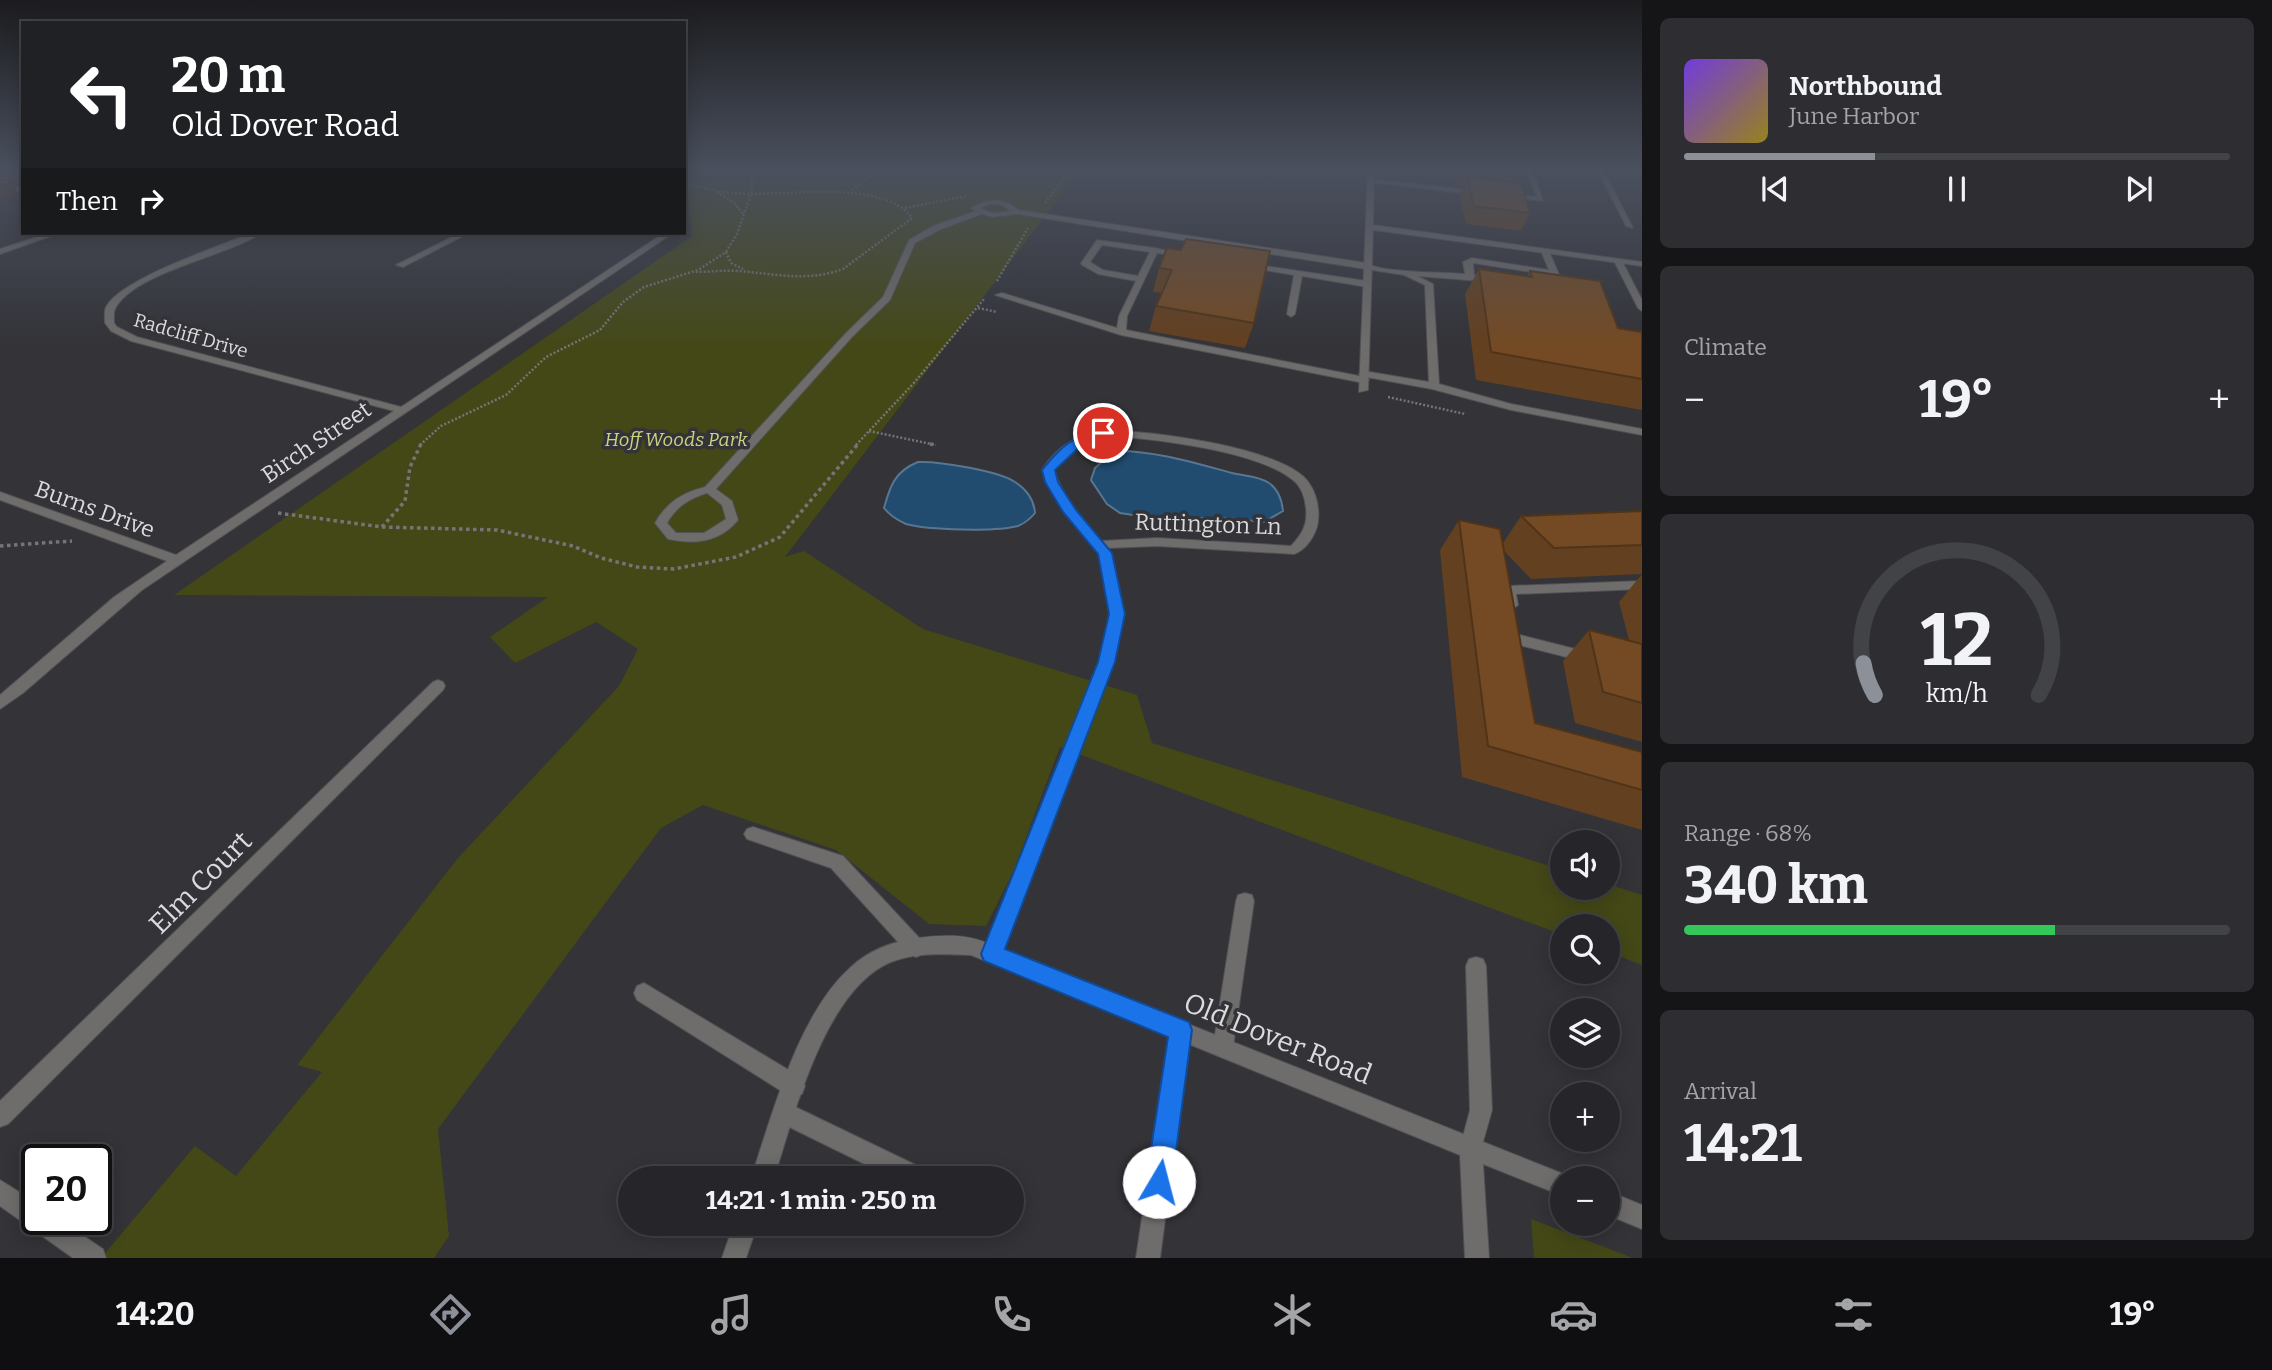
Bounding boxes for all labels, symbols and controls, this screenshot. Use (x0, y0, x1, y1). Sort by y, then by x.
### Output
text: 20 m (171, 46, 285, 105)
icon: left (56, 49, 147, 140)
text: Northbound (1789, 71, 1942, 102)
text: June Harbor (1789, 102, 1919, 130)
text: Old Dover Road (171, 106, 399, 144)
icon: previous (1756, 170, 1794, 208)
icon: pause (1938, 170, 1976, 208)
icon: next (2120, 170, 2158, 208)
icon: right (132, 182, 170, 220)
text: Then (56, 186, 118, 217)
street label: Radcliff Drive (131, 308, 251, 363)
text: Climate (1684, 333, 1767, 361)
text: 19° (1919, 368, 1994, 431)
text: − (1684, 377, 1705, 423)
text: + (2208, 377, 2230, 423)
street label: Birch Street (256, 395, 376, 489)
pin (1073, 403, 1133, 463)
icon: arrive (1084, 414, 1122, 452)
park label: Hoff Woods Park (604, 428, 748, 451)
street label: Burns Drive (31, 474, 159, 544)
street label: Ruttington Ln (1134, 507, 1282, 541)
text: 12 (1921, 597, 1993, 684)
text: km/h (1926, 679, 1988, 709)
text: Range · 68% (1684, 819, 1812, 847)
street label: Elm Court (142, 824, 258, 940)
map controls (1550, 830, 1620, 1236)
button: sound (1550, 830, 1620, 900)
text: 340 km (1684, 854, 1868, 917)
button: search (1550, 914, 1620, 984)
street label: Old Dover Road (1179, 986, 1377, 1091)
button: layers (1550, 998, 1620, 1068)
text: Arrival (1684, 1077, 1757, 1105)
button: + (1550, 1082, 1620, 1152)
text: 14:21 (1684, 1112, 1802, 1175)
speed limit sign: 20 (21, 1144, 112, 1235)
position arrow (1122, 1145, 1196, 1219)
button: − (1550, 1166, 1620, 1236)
text: 14:21 · 1 min · 250 m (706, 1185, 936, 1216)
icon: directions (426, 1290, 475, 1339)
icon: music (707, 1290, 756, 1339)
icon: phone (987, 1290, 1036, 1339)
icon: climate (1268, 1290, 1317, 1339)
icon: car (1549, 1290, 1598, 1339)
icon: filters (1829, 1290, 1878, 1339)
text: 14:20 (116, 1295, 195, 1333)
text: 19° (2110, 1295, 2156, 1333)

